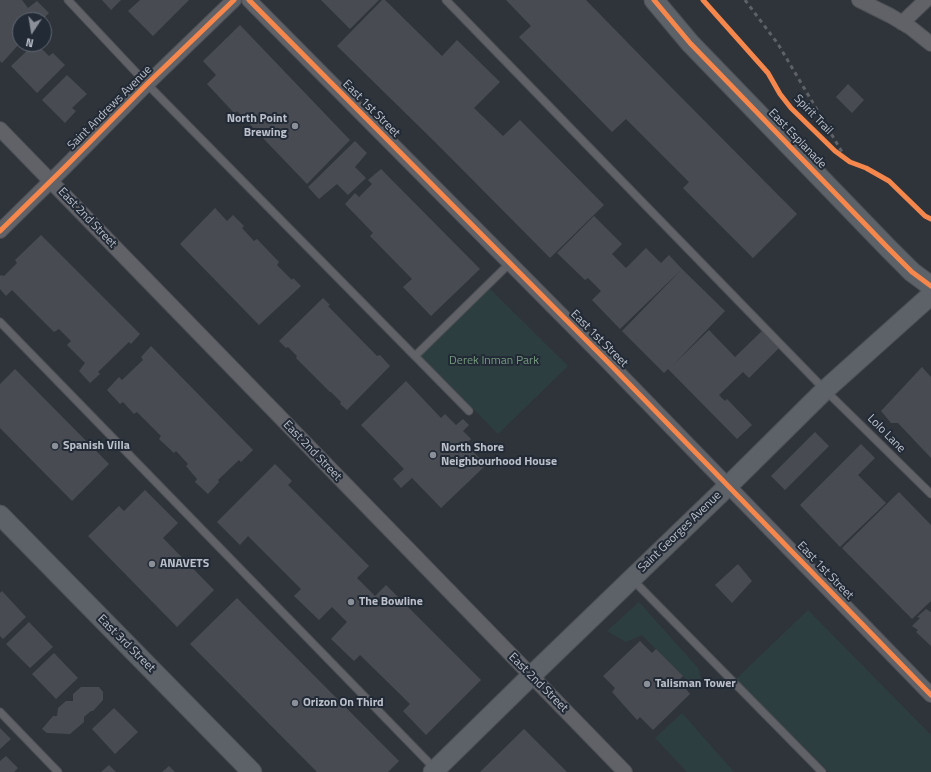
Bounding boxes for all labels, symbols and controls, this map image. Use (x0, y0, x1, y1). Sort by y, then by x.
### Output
north arrow (12, 12, 52, 52)
text: N (24, 34, 35, 51)
street label: Saint Andrews Avenue (65, 63, 155, 153)
street label: East 1st Street (339, 77, 403, 141)
street label: Spirit Trail (790, 92, 836, 138)
street label: East Esplanade (765, 106, 829, 172)
place label: North Point Brewing (227, 112, 287, 140)
marker: North Point Brewing (290, 121, 300, 131)
street label: East 2nd Street (55, 185, 119, 251)
street label: East 1st Street (567, 307, 631, 371)
park label: Derek Inman Park (449, 354, 539, 368)
street label: Lolo Lane (864, 412, 908, 456)
street label: East 2nd Street (280, 418, 344, 484)
place label: Spanish Villa (63, 439, 130, 453)
marker: Spanish Villa (50, 441, 60, 451)
place label: North Shore Neighbourhood House (441, 441, 557, 469)
marker: North Shore Neighbourhood House (428, 450, 438, 460)
street label: Saint Georges Avenue (635, 489, 725, 575)
street label: East 1st Street (794, 539, 856, 603)
place label: ANAVETS (160, 557, 209, 571)
marker: ANAVETS (147, 559, 157, 569)
place label: The Bowline (359, 595, 423, 609)
marker: The Bowline (346, 597, 356, 607)
street label: East 3rd Street (94, 612, 158, 676)
street label: East 2nd Street (505, 650, 571, 716)
place label: Talisman Tower (655, 677, 736, 691)
marker: Talisman Tower (642, 679, 652, 689)
place label: Orizon On Third (303, 696, 384, 710)
marker: Orizon On Third (290, 698, 300, 708)

